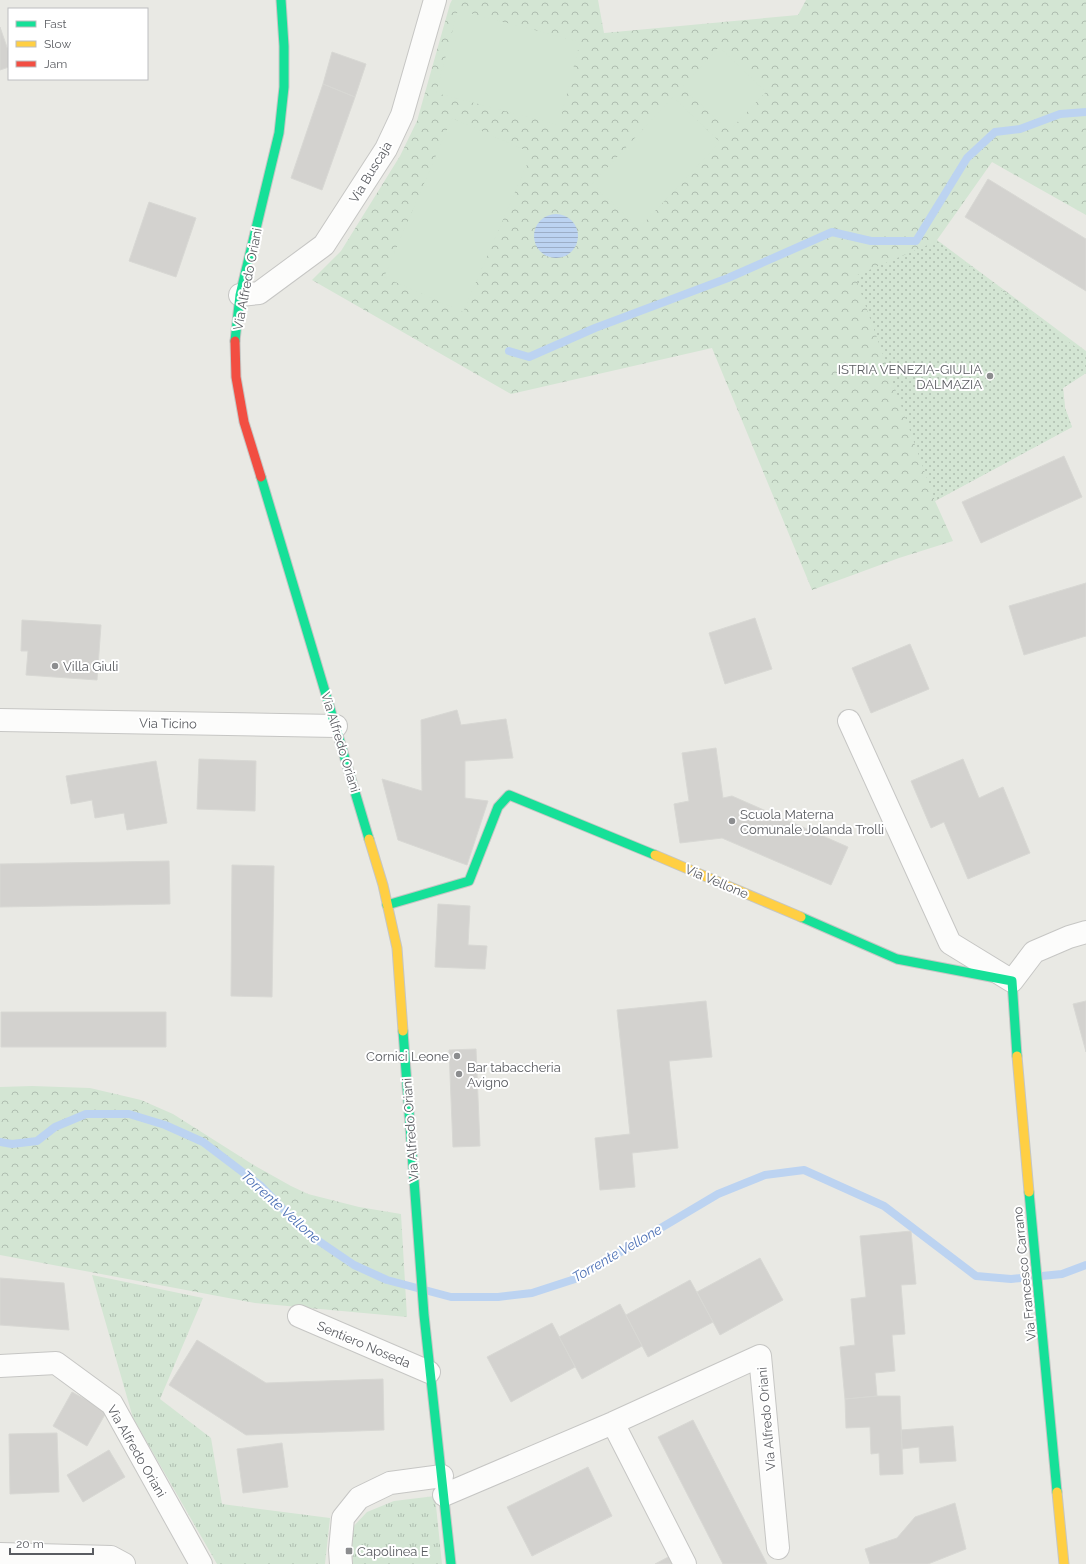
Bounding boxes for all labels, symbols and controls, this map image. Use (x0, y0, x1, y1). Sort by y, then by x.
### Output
legend (8, 8, 148, 80)
text: Fast (44, 17, 67, 31)
text: Slow (44, 37, 71, 51)
text: Jam (44, 57, 67, 71)
street label: Via Buscaja (346, 139, 395, 206)
street label: Via Alfredo Oriani (230, 227, 265, 332)
place label: ISTRIA VENEZIA-GIULIA DALMAZIA (838, 362, 982, 392)
marker: ISTRIA VENEZIA-GIULIA DALMAZIA (985, 371, 995, 381)
place label: Villa Giuli (63, 659, 118, 674)
marker: Villa Giuli (50, 661, 60, 671)
street label: Via Alfredo Oriani (318, 690, 363, 794)
street label: Via Ticino (139, 715, 197, 732)
place label: Scuola Materna Comunale Jolanda Trolli (740, 807, 884, 837)
marker: Scuola Materna Comunale Jolanda Trolli (727, 816, 737, 826)
street label: Via Vellone (683, 861, 751, 902)
place label: Cornici Leone (366, 1049, 449, 1064)
marker: Cornici Leone (452, 1051, 462, 1061)
place label: Bar tabaccheria Avigno (467, 1060, 561, 1090)
marker: Bar tabaccheria Avigno (454, 1069, 464, 1079)
street label: Via Alfredo Oriani (399, 1078, 422, 1182)
water label: Torrente Vellone (238, 1167, 324, 1247)
street label: Via Francesco Carrano (1010, 1206, 1039, 1342)
water label: Torrente Vellone (569, 1221, 665, 1285)
street label: Sentiero Noseda (315, 1318, 413, 1371)
street label: Via Alfredo Oriani (754, 1366, 779, 1471)
street label: Via Alfredo Oriani (104, 1402, 169, 1500)
scale bar (10, 1530, 93, 1556)
text: 20 m (16, 1537, 44, 1551)
place label: Capolinea E (357, 1544, 429, 1559)
marker: Capolinea E (344, 1546, 354, 1556)

